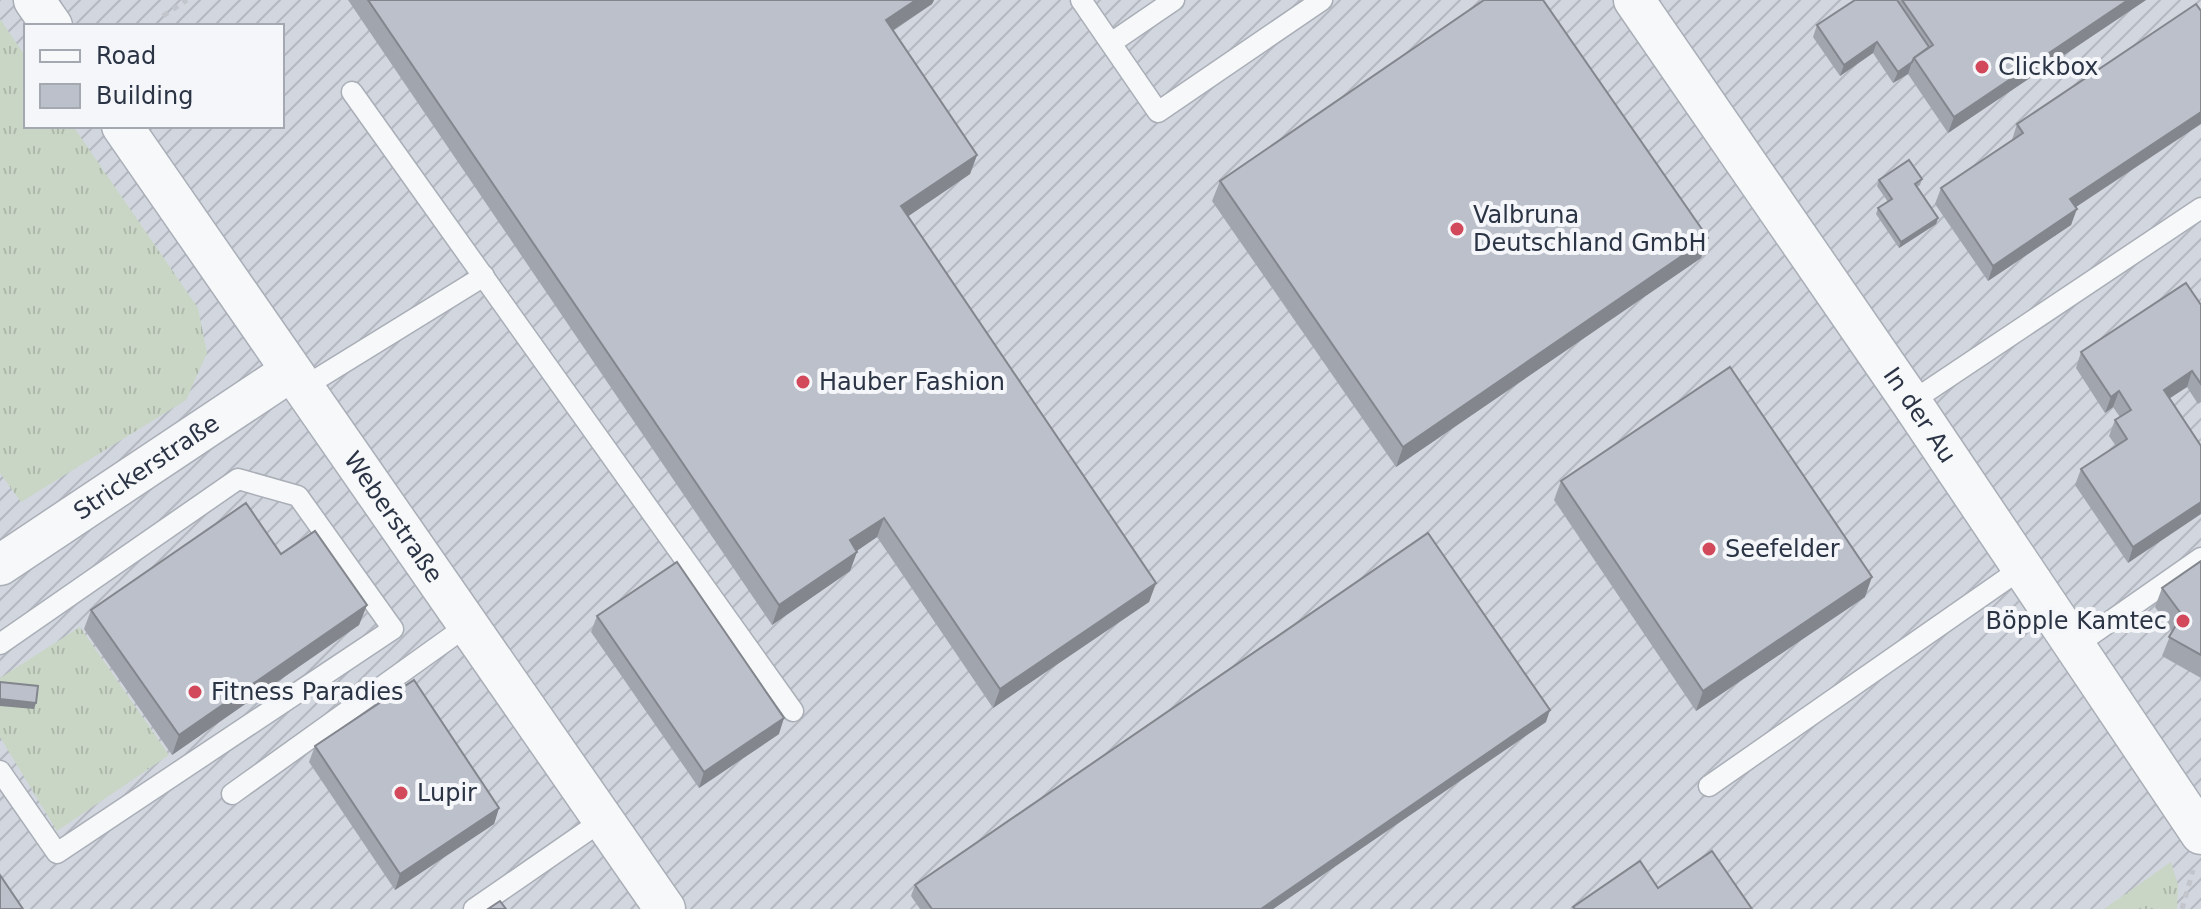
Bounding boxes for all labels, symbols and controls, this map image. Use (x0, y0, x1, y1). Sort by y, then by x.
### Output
legend (24, 24, 284, 128)
text: Road (96, 42, 156, 70)
place label: Clickbox (1998, 53, 2099, 81)
marker: Clickbox (1973, 58, 1991, 76)
text: Building (96, 82, 193, 110)
place label: Valbruna Deutschland GmbH (1473, 201, 1706, 257)
marker: Valbruna Deutschland GmbH (1448, 220, 1466, 238)
street label: In der Au (1877, 362, 1962, 468)
place label: Hauber Fashion (819, 368, 1005, 396)
marker: Hauber Fashion (794, 373, 812, 391)
street label: Strickerstraße (69, 409, 224, 526)
street label: Weberstraße (338, 446, 448, 588)
place label: Seefelder (1725, 535, 1840, 563)
marker: Seefelder (1700, 540, 1718, 558)
place label: Böpple Kamtec (1986, 607, 2167, 635)
marker: Böpple Kamtec (2174, 612, 2192, 630)
place label: Fitness Paradies (211, 678, 404, 706)
marker: Fitness Paradies (186, 683, 204, 701)
place label: Lupir (417, 779, 477, 807)
marker: Lupir (392, 784, 410, 802)

